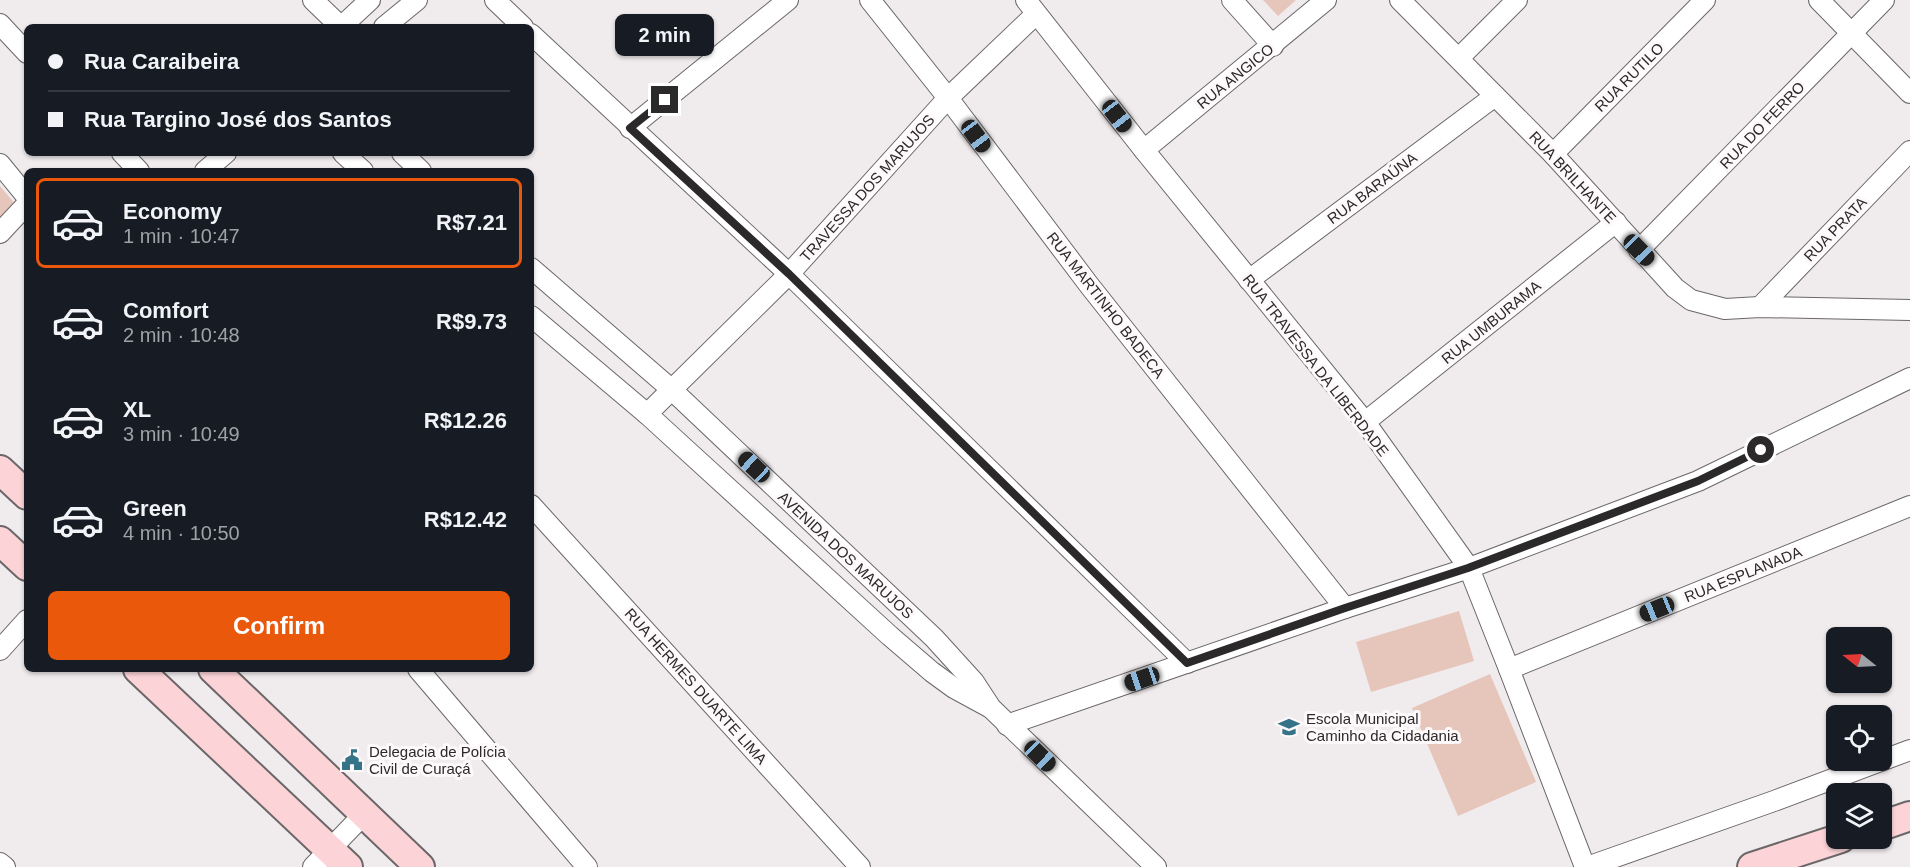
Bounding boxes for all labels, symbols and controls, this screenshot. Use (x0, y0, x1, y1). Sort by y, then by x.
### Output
callout: 2 min (616, 13, 714, 55)
text: 2 min (638, 24, 691, 46)
street label: RUA RUTILO (1591, 39, 1667, 115)
street label: RUA ANGICO (1193, 40, 1277, 112)
text: Rua Caraibeira (84, 49, 239, 74)
street label: RUA DO FERRO (1716, 78, 1808, 172)
route end (651, 86, 678, 113)
car (1099, 96, 1135, 136)
text: Rua Targino José dos Santos (84, 107, 392, 132)
street label: TRAVESSA DOS MARUJOS (796, 111, 938, 265)
car (958, 116, 994, 156)
street label: RUA BRILHANTE (1526, 128, 1620, 226)
street label: RUA BARAÚNA (1324, 149, 1420, 227)
street label: RUA PRATA (1800, 193, 1870, 265)
icon: car (51, 196, 105, 250)
text: Economy (123, 199, 222, 224)
text: R$7.21 (436, 210, 507, 235)
text: 1 min · 10:47 (123, 225, 240, 247)
street label: RUA MARTINHO BADECA (1044, 229, 1168, 381)
car (1620, 231, 1658, 269)
street label: RUA TRAVESSA DA LIBERDADE (1240, 271, 1392, 459)
street label: RUA UMBURAMA (1438, 277, 1544, 367)
icon: car (51, 295, 105, 349)
text: Comfort (123, 298, 209, 323)
text: R$9.73 (436, 309, 507, 334)
text: 2 min · 10:48 (123, 324, 240, 346)
icon: car (51, 394, 105, 448)
text: XL (123, 397, 151, 422)
text: R$12.26 (424, 408, 507, 433)
text: 3 min · 10:49 (123, 423, 240, 445)
route start (1747, 436, 1774, 463)
car (735, 448, 773, 486)
street label: AVENIDA DOS MARUJOS (775, 488, 917, 622)
icon: car (51, 493, 105, 547)
text: Green (123, 496, 187, 521)
text: R$12.42 (424, 507, 507, 532)
text: 4 min · 10:50 (123, 522, 240, 544)
street label: RUA ESPLANADA (1682, 543, 1804, 605)
button: Confirm (48, 591, 510, 660)
car (1637, 594, 1677, 624)
street label: RUA HERMES DUARTE LIMA (621, 605, 771, 767)
north arrow (1826, 627, 1892, 693)
map controls (1826, 627, 1892, 849)
car (1122, 665, 1162, 693)
button: locate (1826, 705, 1892, 771)
place label: Escola Municipal Caminho da Cidadania (1306, 710, 1459, 744)
school or university icon: Escola Municipal Caminho da Cidadania (1277, 715, 1301, 739)
car (1021, 737, 1059, 775)
place label: Delegacia de Polícia Civil de Curaçá (369, 743, 506, 777)
public building icon: Delegacia de Polícia Civil de Curaçá (340, 748, 364, 772)
button: layers (1826, 783, 1892, 849)

